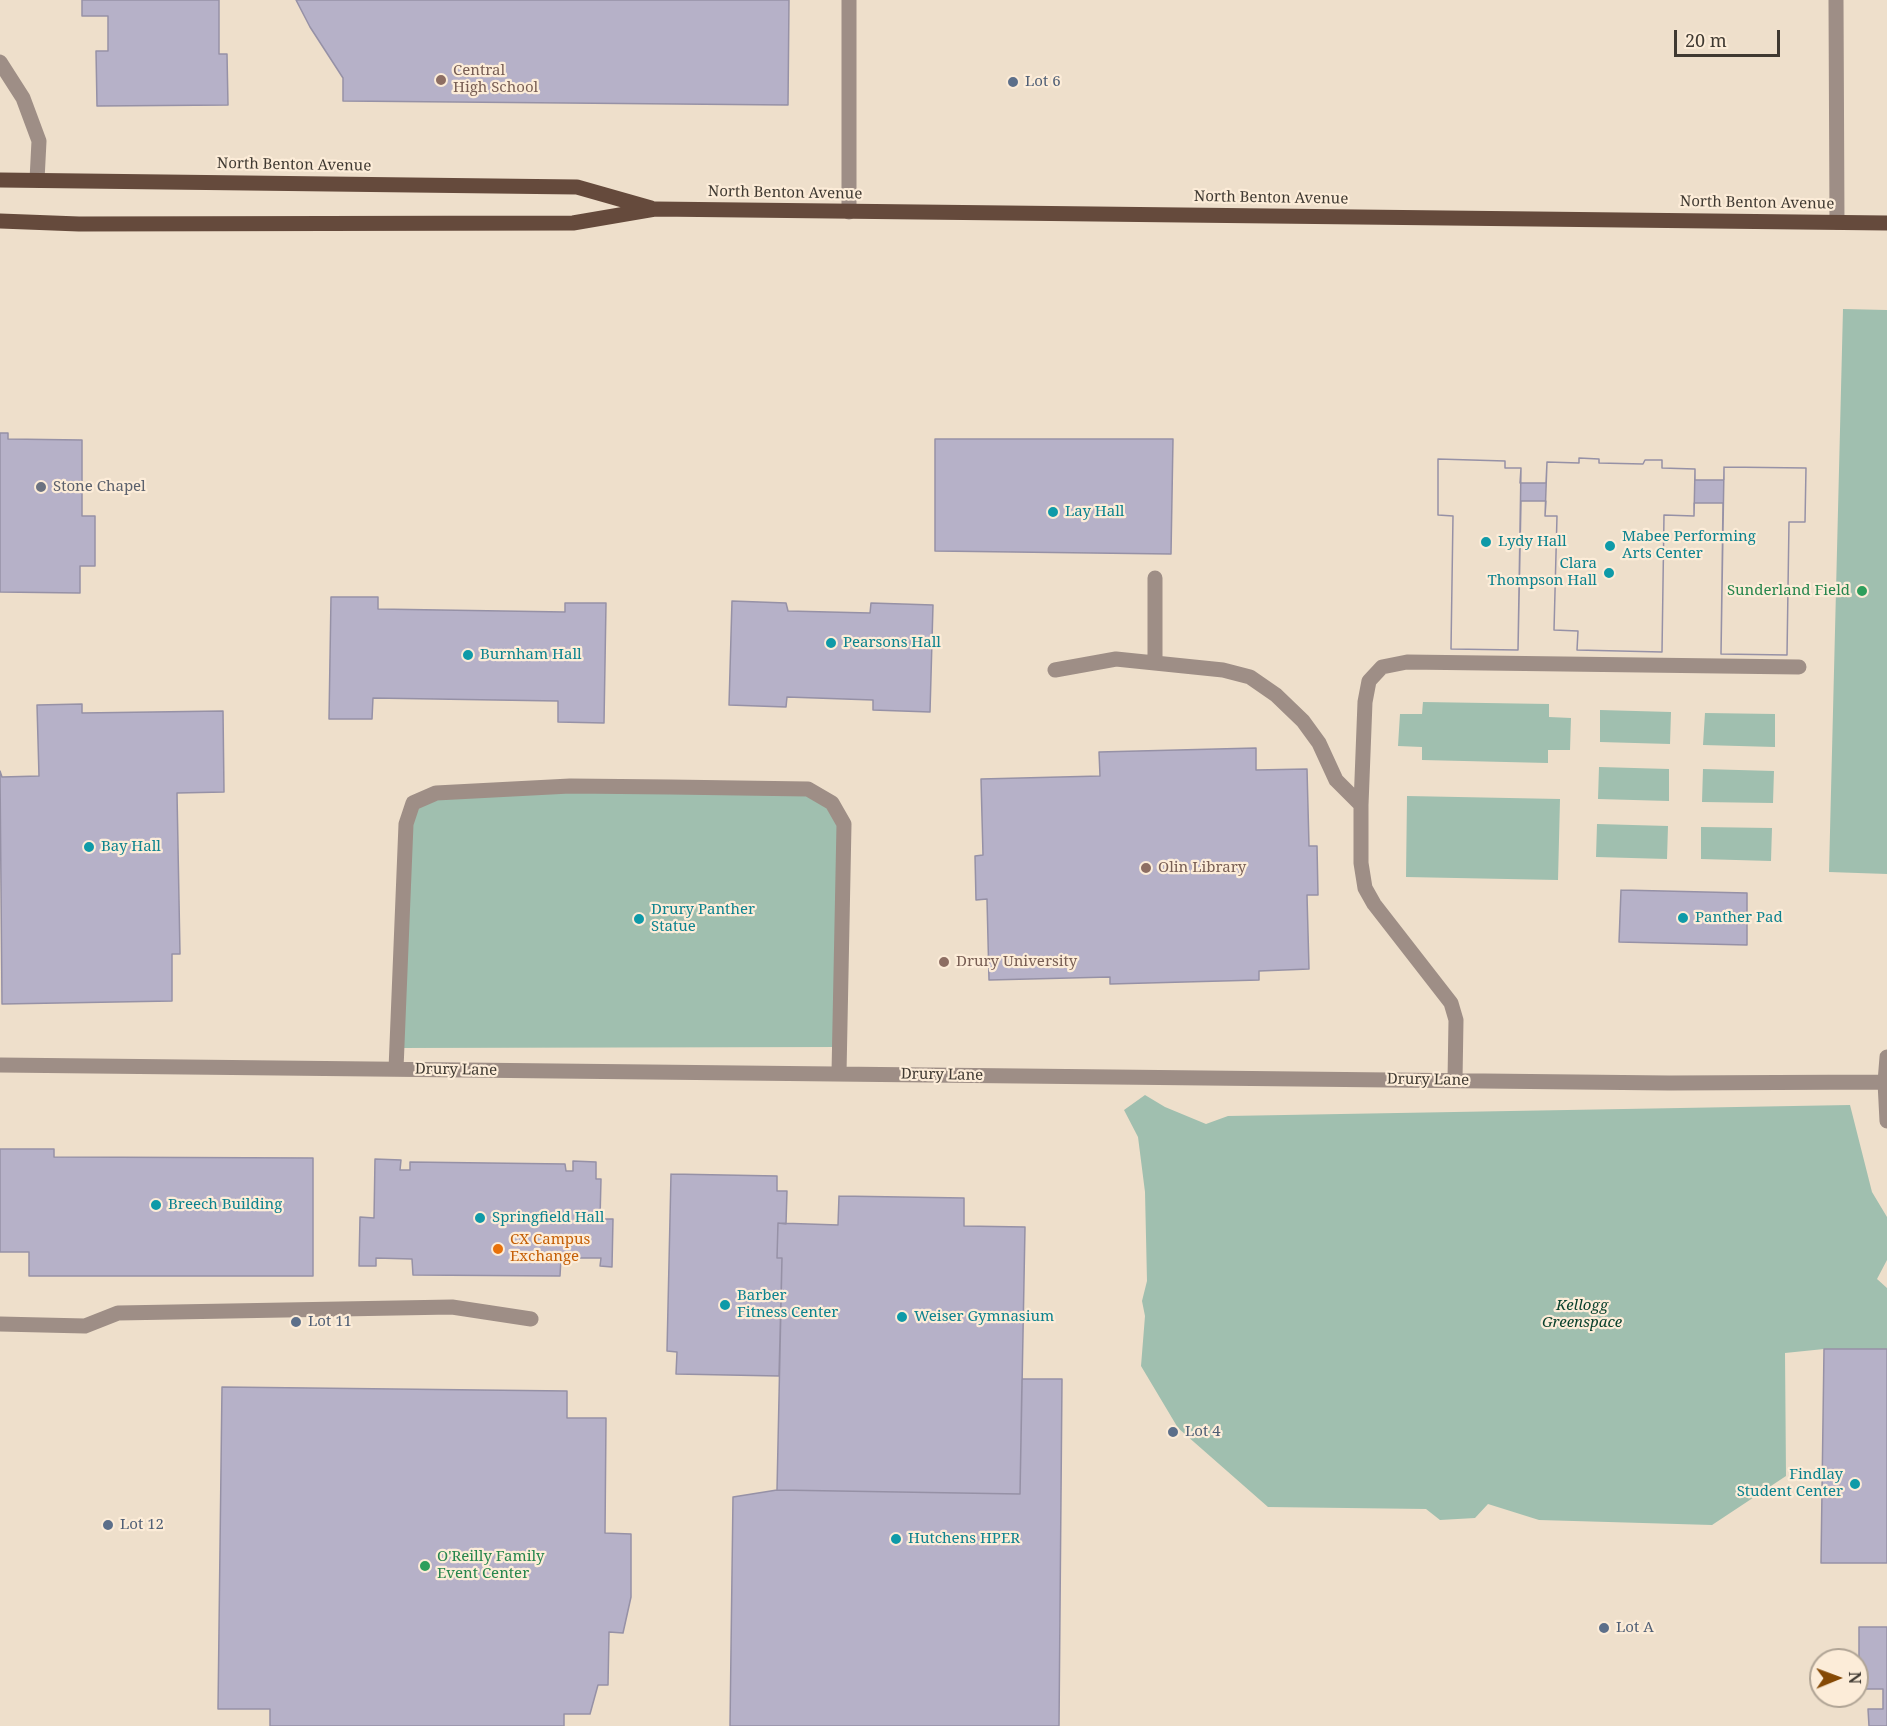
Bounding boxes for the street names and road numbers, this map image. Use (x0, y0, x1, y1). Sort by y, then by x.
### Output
street label: North Benton Avenue (217, 155, 371, 175)
street label: North Benton Avenue (708, 183, 862, 203)
street label: North Benton Avenue (1194, 188, 1348, 208)
street label: North Benton Avenue (1680, 193, 1834, 213)
street label: Drury Lane (415, 1060, 497, 1080)
street label: Drury Lane (901, 1065, 983, 1085)
street label: Drury Lane (1387, 1070, 1469, 1090)

